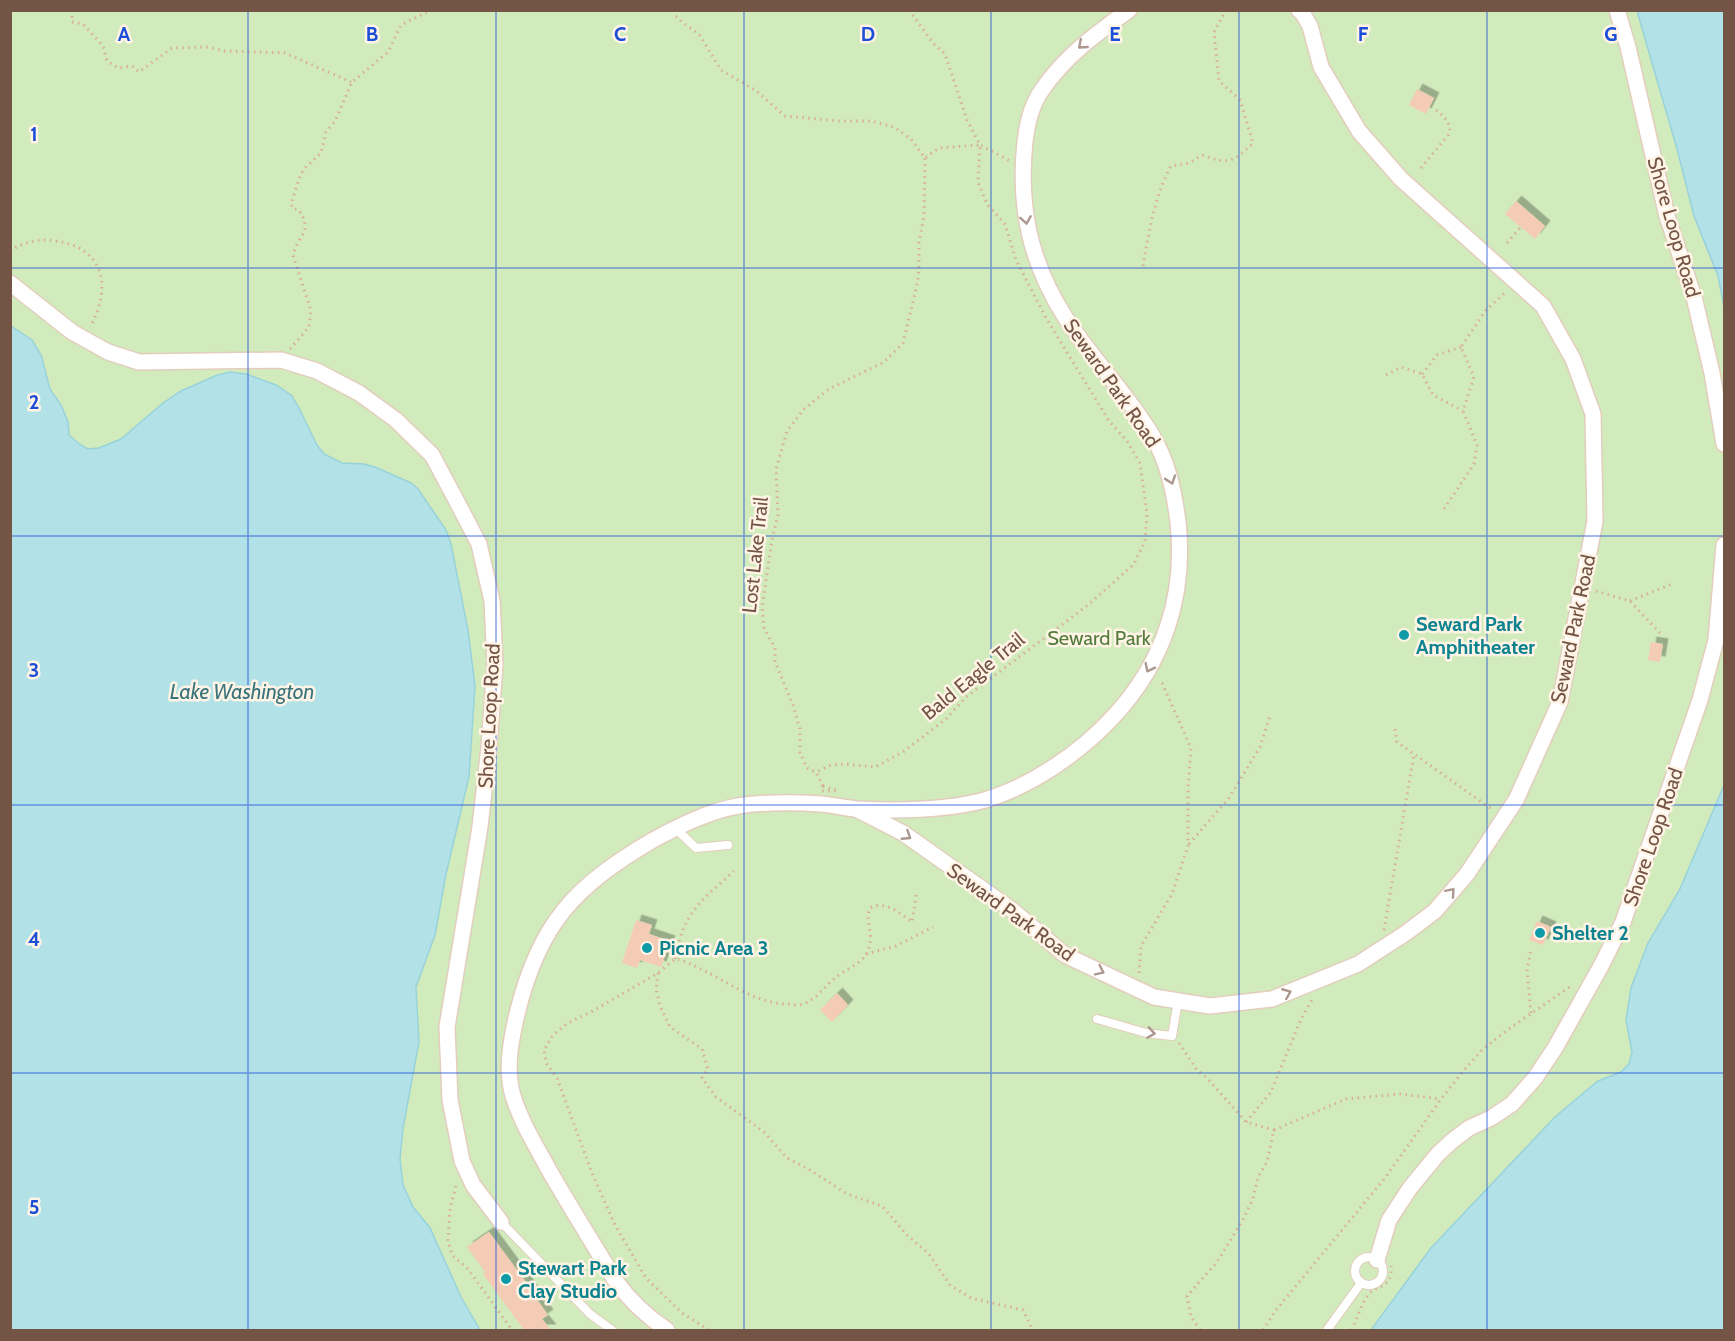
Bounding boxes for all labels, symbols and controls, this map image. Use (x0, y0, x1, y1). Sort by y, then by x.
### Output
text: A (118, 22, 131, 46)
text: B (366, 22, 378, 46)
text: C (614, 22, 626, 46)
text: D (861, 22, 875, 46)
text: E (1109, 22, 1121, 46)
text: F (1358, 22, 1369, 46)
text: G (1604, 22, 1618, 46)
one-way arrow (1078, 38, 1089, 49)
text: 1 (30, 122, 38, 146)
street label: Shore Loop Road (1642, 154, 1706, 300)
one-way arrow (1020, 216, 1032, 225)
street label: Seward Park Road (1059, 314, 1165, 452)
text: 2 (29, 390, 39, 414)
one-way arrow (1163, 474, 1176, 485)
street label: Lost Lake Trail (737, 495, 773, 614)
street label: Seward Park Road (1546, 552, 1600, 706)
place label: Seward Park Amphitheater (1416, 612, 1535, 659)
park label: Seward Park (1047, 626, 1151, 650)
street label: Bald Eagle Trail (917, 627, 1029, 725)
marker: Seward Park Amphitheater (1397, 628, 1411, 642)
street label: Shore Loop Road (473, 643, 505, 789)
text: 3 (29, 658, 39, 682)
one-way arrow (1144, 662, 1156, 673)
water label: Lake Washington (170, 679, 314, 704)
street label: Shore Loop Road (1618, 765, 1688, 909)
one-way arrow (900, 829, 911, 840)
street label: Seward Park Road (943, 858, 1079, 966)
one-way arrow (1444, 888, 1455, 899)
place label: Shelter 2 (1552, 921, 1629, 945)
marker: Shelter 2 (1533, 926, 1547, 940)
text: 4 (28, 927, 40, 951)
place label: Picnic Area 3 (659, 936, 769, 960)
marker: Picnic Area 3 (640, 941, 654, 955)
one-way arrow (1094, 964, 1105, 976)
one-way arrow (1281, 988, 1292, 1000)
one-way arrow (1146, 1026, 1156, 1039)
text: 5 (29, 1195, 39, 1219)
place label: Stewart Park Clay Studio (518, 1256, 627, 1303)
marker: Stewart Park Clay Studio (499, 1272, 513, 1286)

